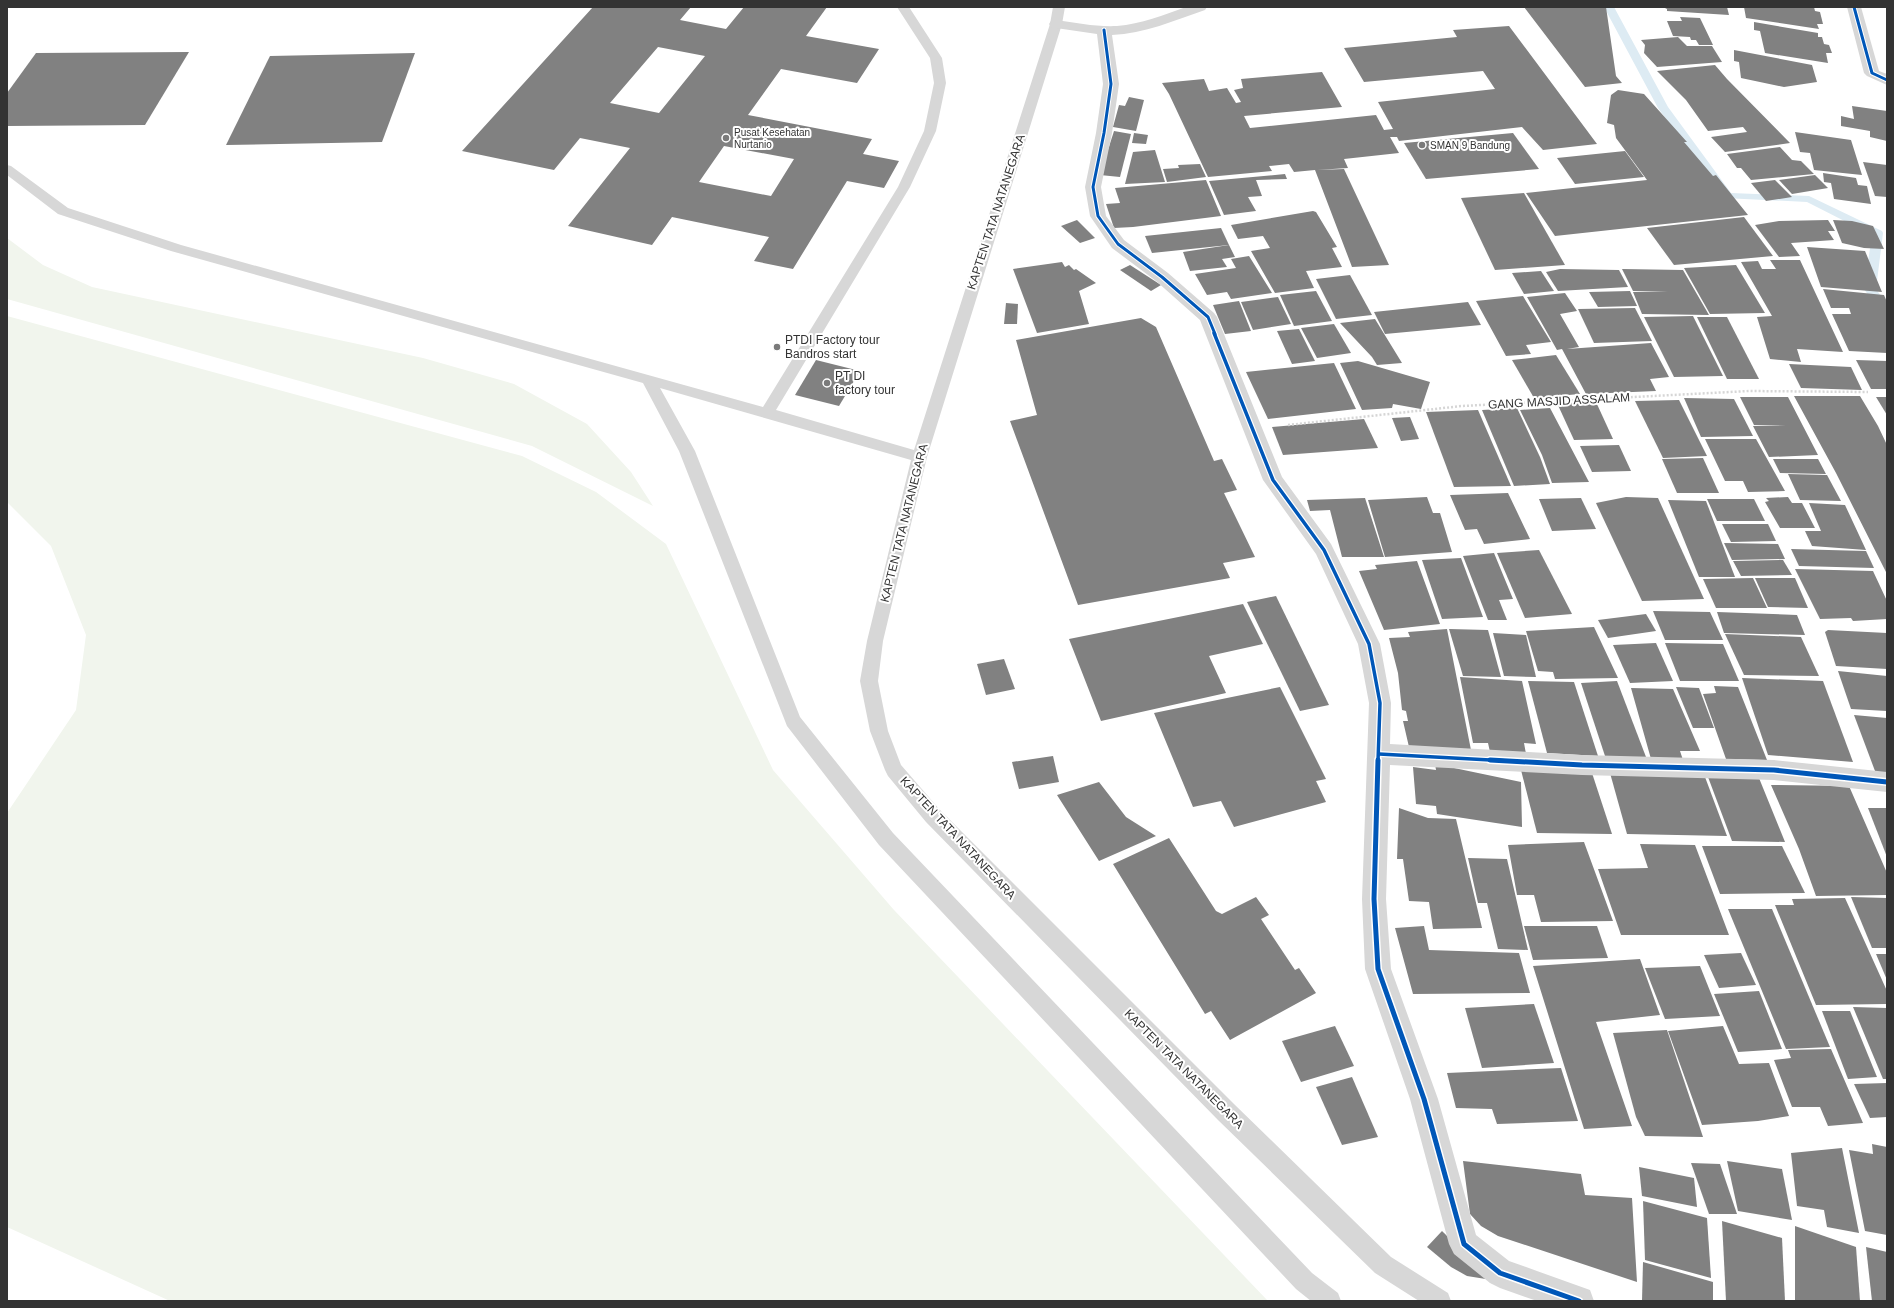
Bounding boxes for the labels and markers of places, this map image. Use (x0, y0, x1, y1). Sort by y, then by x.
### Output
place label: Pusat Kesehatan Nurtanio (734, 127, 810, 150)
marker: Pusat Kesehatan Nurtanio (721, 133, 731, 143)
marker: SMAN 9 Bandung (1417, 140, 1427, 150)
place label: SMAN 9 Bandung (1430, 140, 1510, 151)
place label: PTDI Factory tour Bandros start (785, 333, 880, 361)
marker: PTDI Factory tour Bandros start (772, 342, 782, 352)
place label: PT DI factory tour (835, 369, 895, 397)
marker: PT DI factory tour (822, 378, 832, 388)

